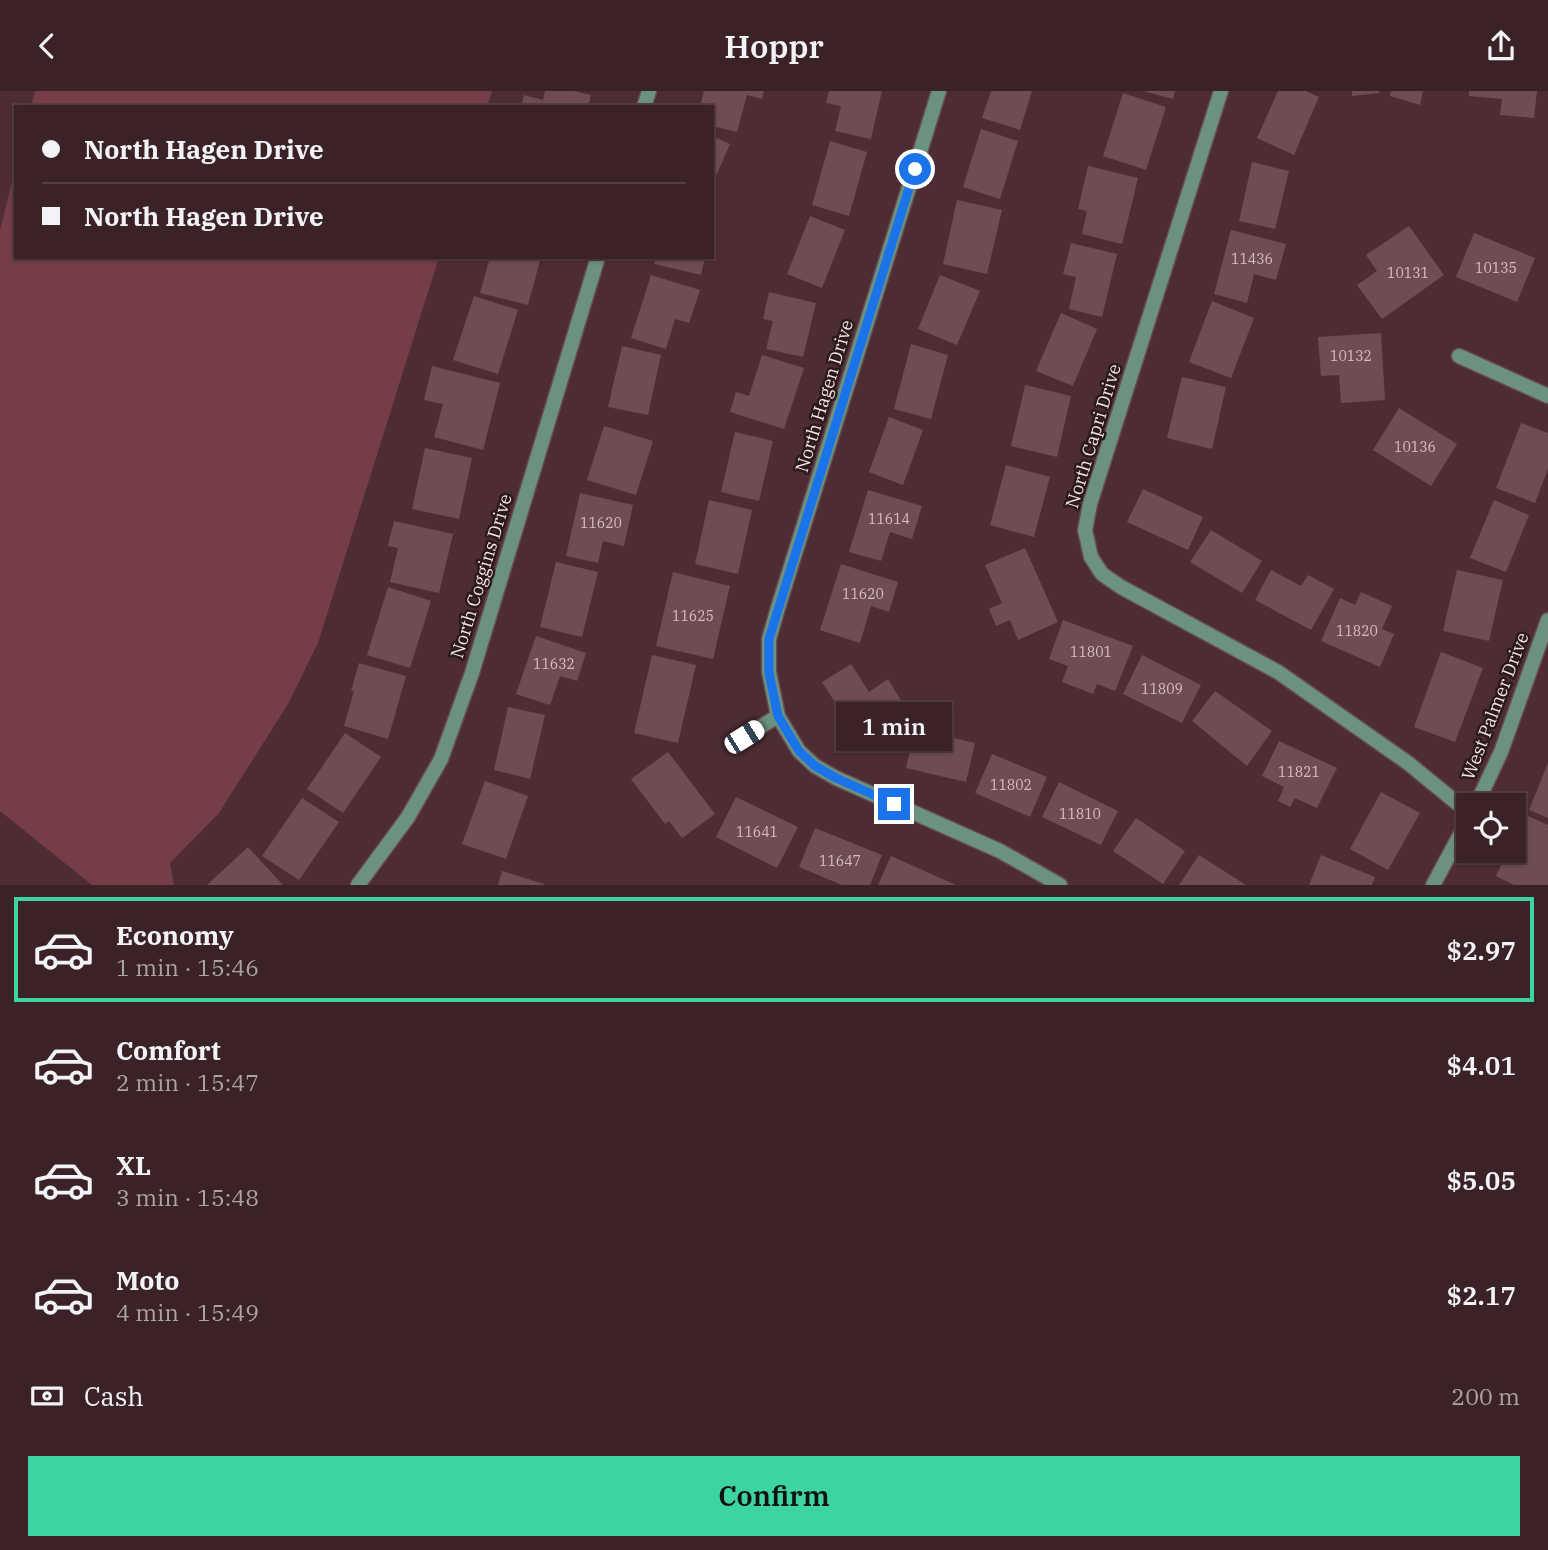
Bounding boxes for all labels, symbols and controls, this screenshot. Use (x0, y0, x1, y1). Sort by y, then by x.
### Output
text: Hoppr (724, 25, 824, 67)
icon: back (28, 27, 66, 65)
icon: share (1482, 27, 1520, 65)
text: North Hagen Drive (84, 132, 324, 166)
route start (899, 153, 931, 185)
text: North Hagen Drive (84, 199, 324, 233)
house number: 11436 (1231, 250, 1273, 268)
house number: 10135 (1475, 259, 1517, 277)
house number: 10131 (1387, 264, 1429, 282)
street label: North Hagen Drive (790, 317, 858, 475)
house number: 10132 (1330, 347, 1372, 365)
street label: North Capri Drive (1060, 361, 1126, 511)
house number: 10136 (1394, 438, 1436, 456)
street label: North Coggins Drive (445, 491, 517, 661)
house number: 11614 (868, 510, 910, 528)
house number: 11620 (580, 514, 622, 532)
house number: 11620 (842, 585, 884, 603)
house number: 11625 (672, 607, 714, 625)
house number: 11820 (1336, 622, 1378, 640)
street label: West Palmer Drive (1456, 629, 1534, 783)
house number: 11801 (1070, 643, 1112, 661)
house number: 11632 (533, 655, 575, 673)
house number: 11809 (1141, 680, 1183, 698)
callout: 1 min (836, 703, 952, 751)
text: 1 min (862, 711, 926, 741)
car (721, 717, 768, 757)
house number: 11821 (1278, 763, 1320, 781)
house number: 11802 (990, 776, 1032, 794)
route end (878, 788, 910, 820)
map controls (1456, 793, 1526, 863)
button: locate (1456, 793, 1526, 863)
house number: 11810 (1059, 805, 1101, 823)
house number: 11641 (736, 823, 778, 841)
house number: 11647 (819, 852, 861, 870)
icon: car (32, 918, 95, 981)
text: Economy (116, 918, 234, 952)
text: $2.97 (1447, 933, 1516, 967)
text: 1 min · 15:46 (116, 952, 259, 982)
icon: car (32, 1033, 95, 1096)
text: Comfort (116, 1033, 221, 1067)
text: $4.01 (1447, 1048, 1516, 1082)
text: 2 min · 15:47 (116, 1067, 259, 1097)
icon: car (32, 1148, 95, 1211)
text: XL (116, 1148, 151, 1182)
text: $5.05 (1447, 1163, 1516, 1197)
text: 3 min · 15:48 (116, 1182, 259, 1212)
icon: car (32, 1263, 95, 1326)
text: Moto (116, 1263, 179, 1297)
text: $2.17 (1447, 1278, 1516, 1312)
text: 4 min · 15:49 (116, 1297, 259, 1327)
icon: cash (28, 1377, 66, 1415)
text: Cash (84, 1379, 144, 1413)
text: 200 m (1451, 1381, 1520, 1411)
button: Confirm (28, 1456, 1520, 1536)

